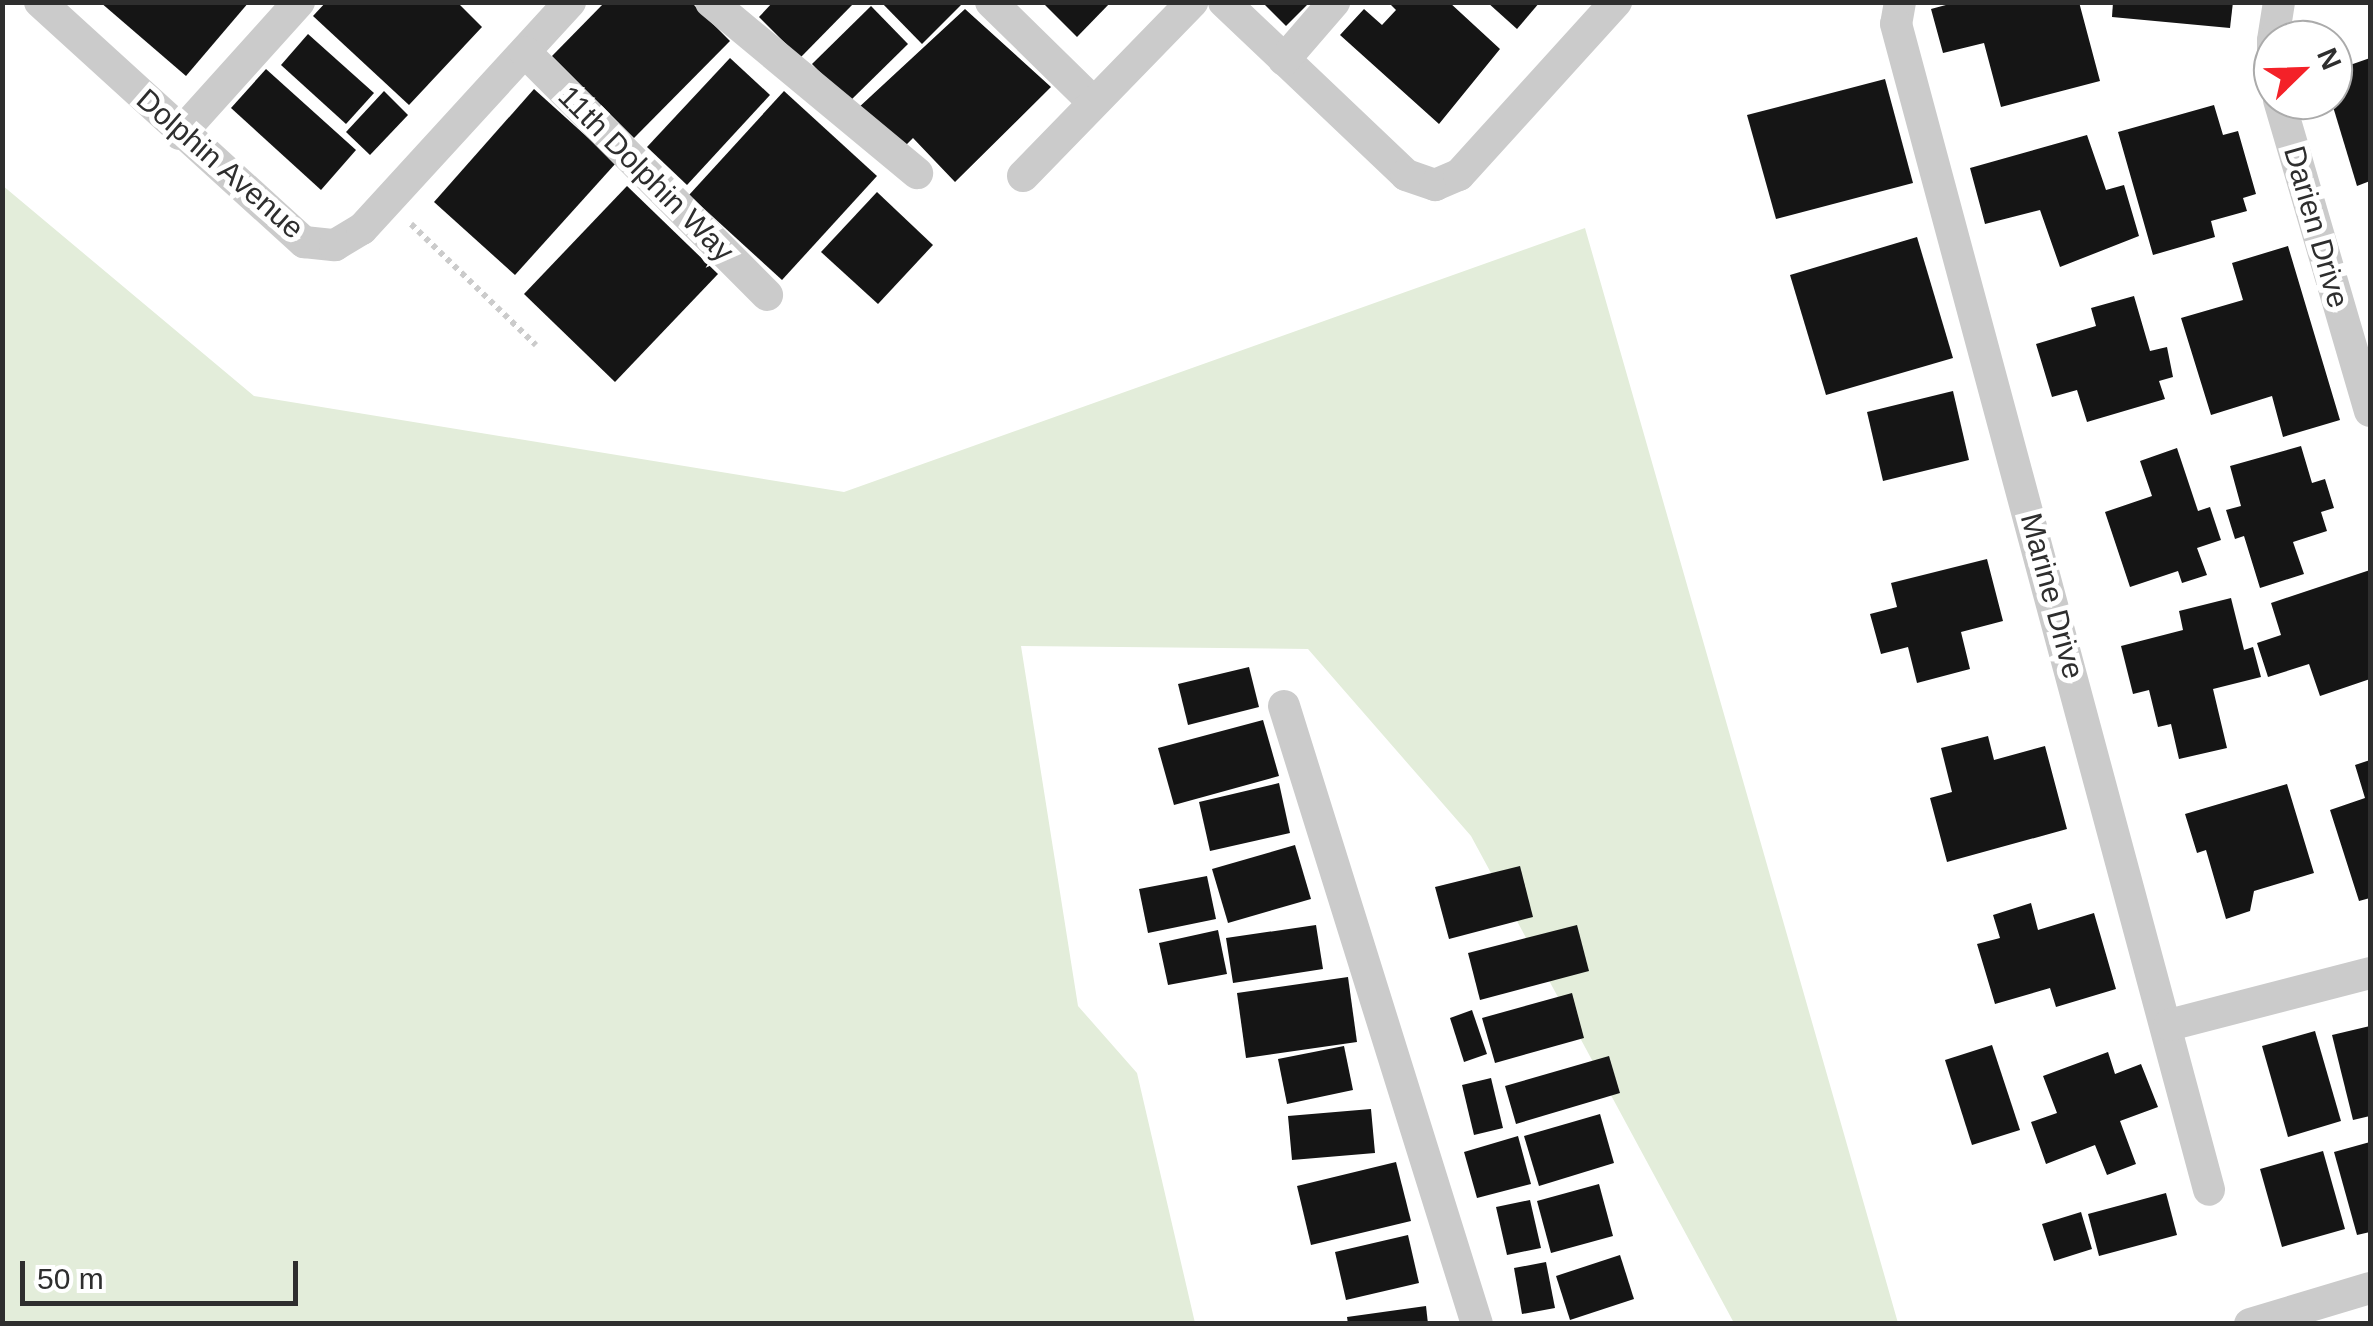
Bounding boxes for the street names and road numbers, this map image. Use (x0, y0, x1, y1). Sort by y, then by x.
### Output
street label: 11th Dolphin Way (551, 79, 741, 269)
street label: Dolphin Avenue (128, 81, 312, 247)
street label: Darien Drive (2276, 142, 2356, 312)
street label: Marine Drive (2013, 509, 2091, 683)

